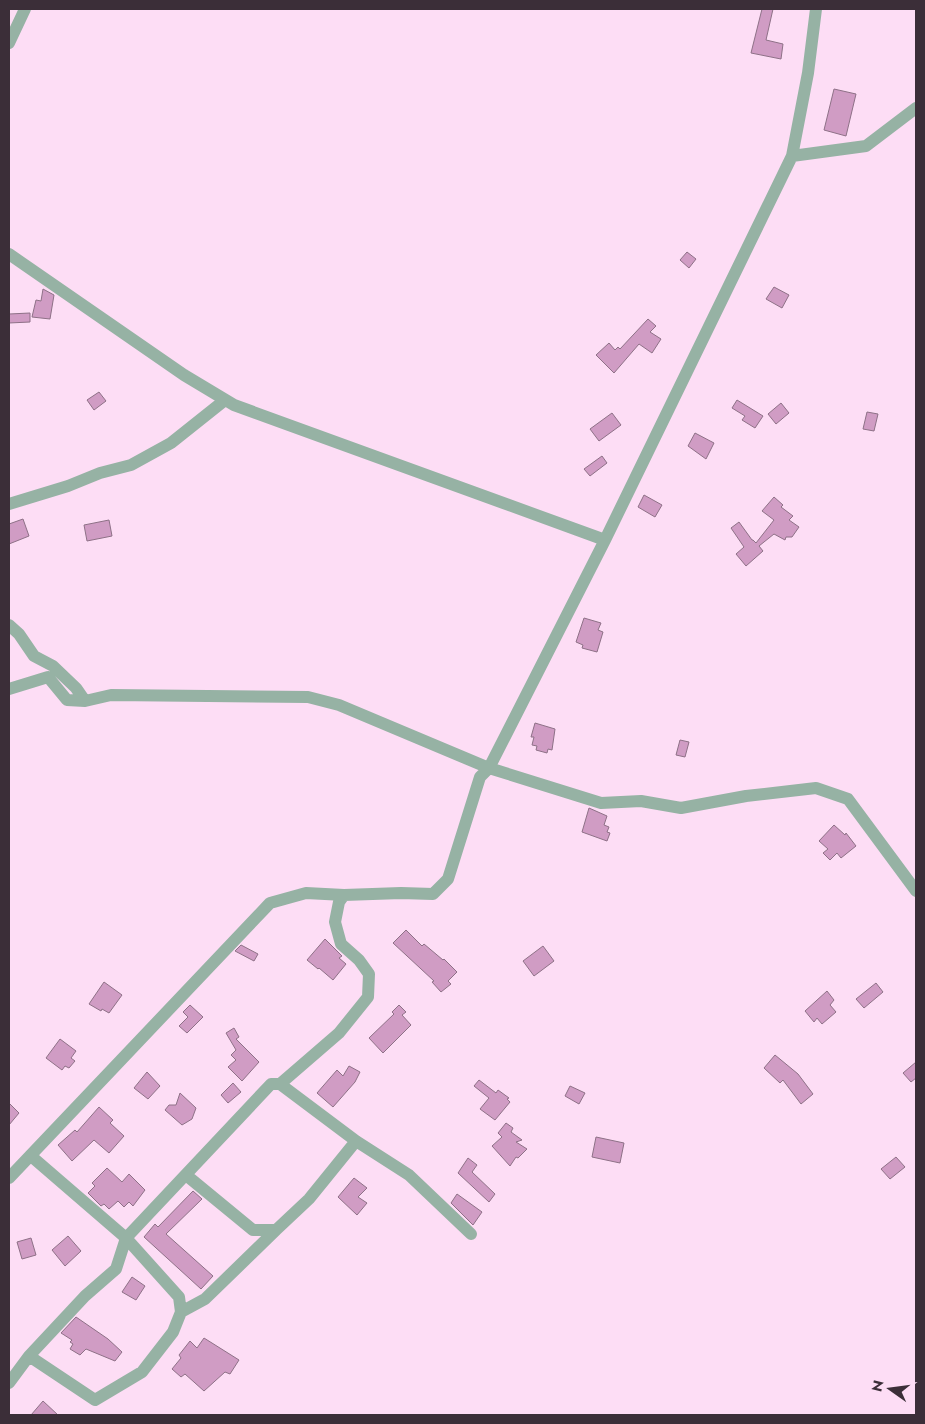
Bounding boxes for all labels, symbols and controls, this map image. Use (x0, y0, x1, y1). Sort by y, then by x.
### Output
north arrow (865, 1364, 915, 1414)
text: N (866, 1378, 888, 1394)

